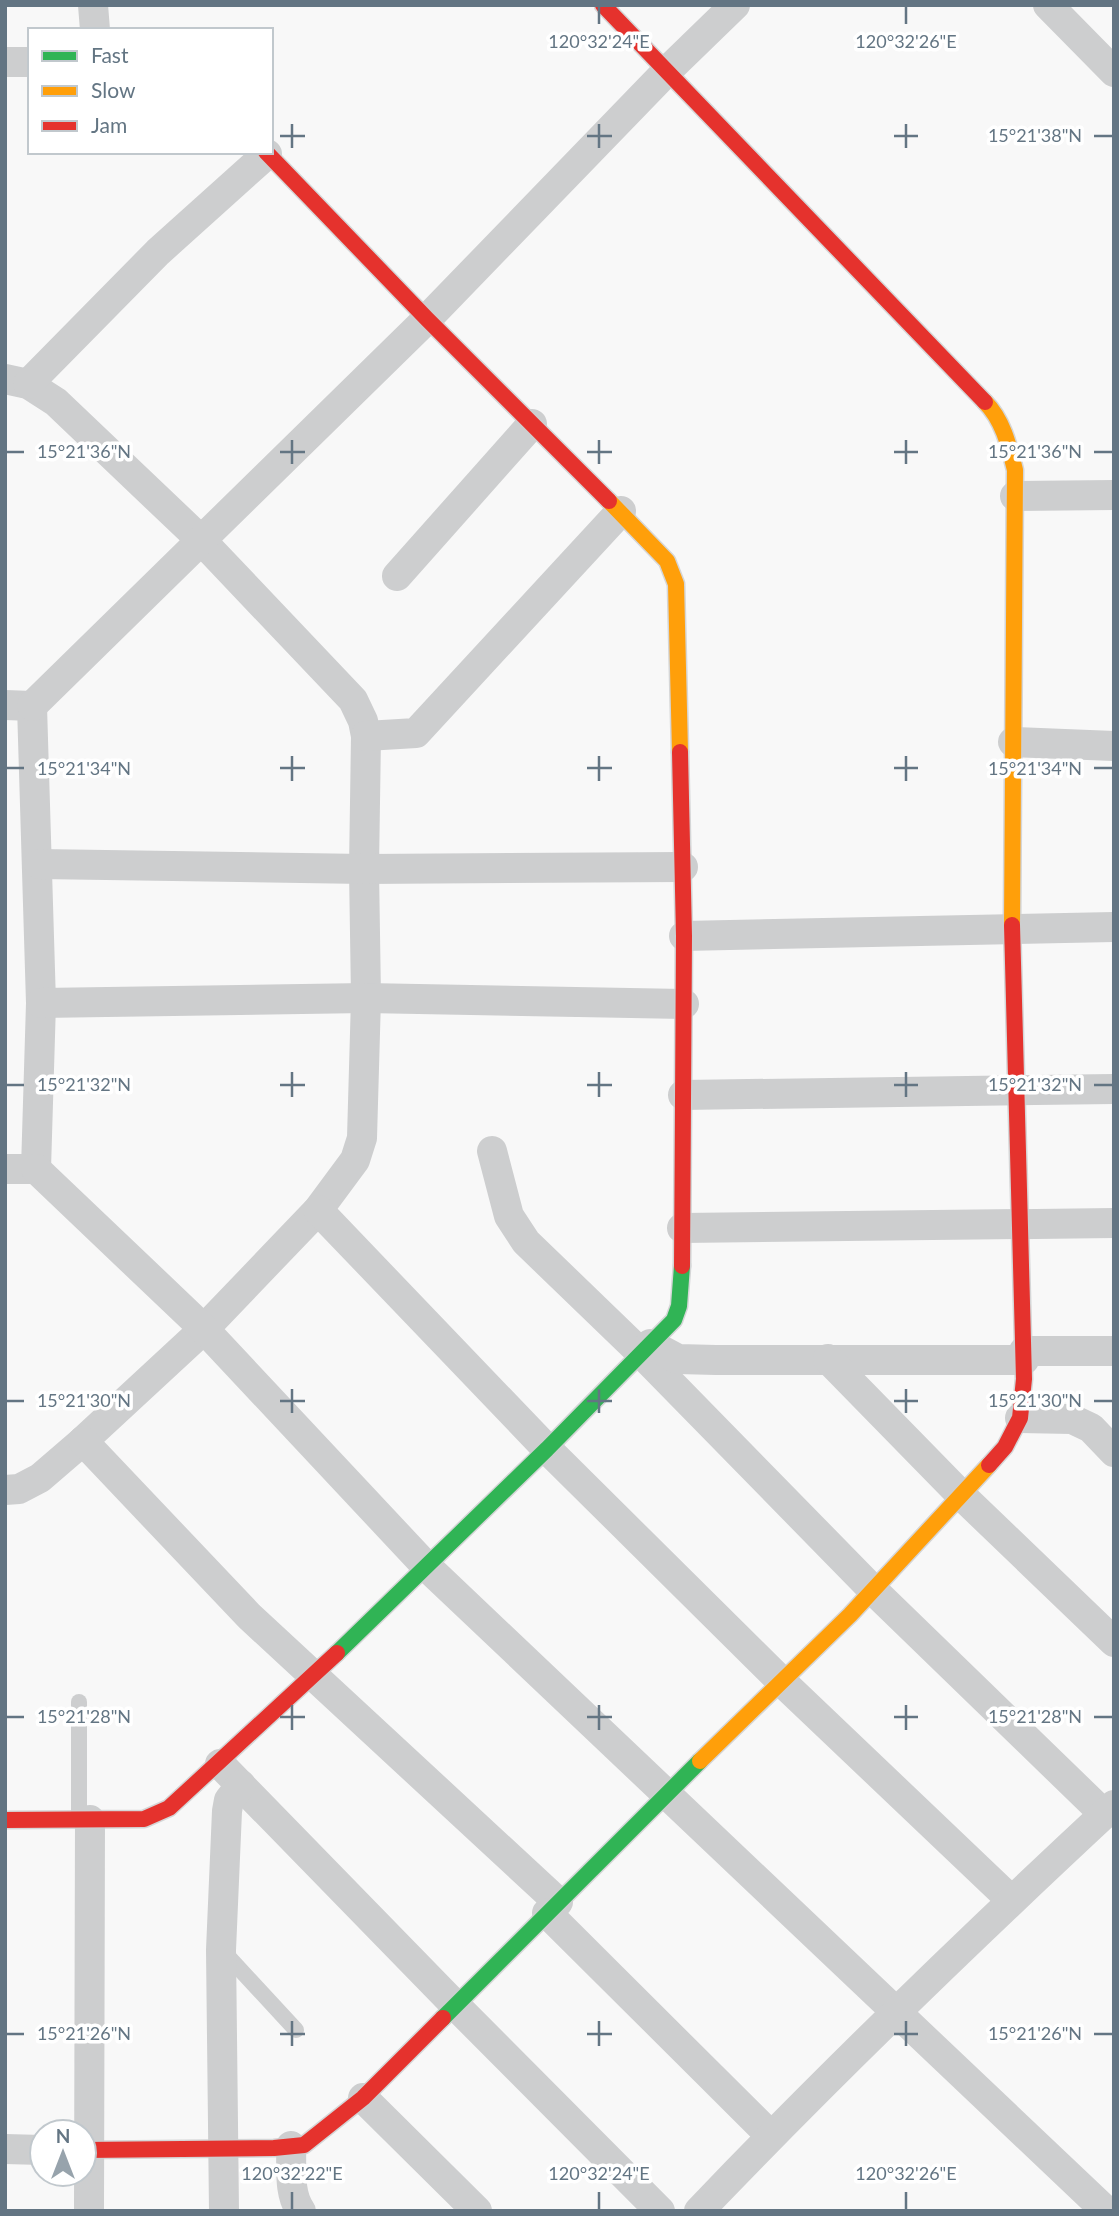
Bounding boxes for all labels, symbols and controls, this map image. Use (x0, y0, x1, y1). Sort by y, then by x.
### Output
legend (28, 28, 273, 154)
text: 120°32'24"E (548, 30, 650, 52)
text: 120°32'26"E (855, 30, 957, 52)
text: Fast (91, 42, 129, 67)
text: Slow (91, 77, 136, 102)
text: Jam (91, 112, 127, 137)
text: 15°21'38"N (988, 124, 1082, 146)
text: 15°21'36"N (37, 440, 131, 462)
text: 15°21'36"N (988, 440, 1082, 462)
text: 15°21'34"N (37, 757, 131, 779)
text: 15°21'34"N (988, 757, 1082, 779)
text: 15°21'32"N (37, 1073, 131, 1095)
text: 15°21'32"N (988, 1073, 1082, 1095)
text: 15°21'30"N (37, 1389, 131, 1411)
text: 15°21'30"N (988, 1389, 1082, 1411)
text: 15°21'28"N (37, 1705, 131, 1727)
text: 15°21'28"N (988, 1705, 1082, 1727)
text: 15°21'26"N (37, 2022, 131, 2044)
text: 15°21'26"N (988, 2022, 1082, 2044)
north arrow (28, 2118, 98, 2188)
text: N (56, 2124, 70, 2147)
text: 120°32'22"E (241, 2162, 343, 2184)
text: 120°32'24"E (548, 2162, 650, 2184)
text: 120°32'26"E (855, 2162, 957, 2184)

